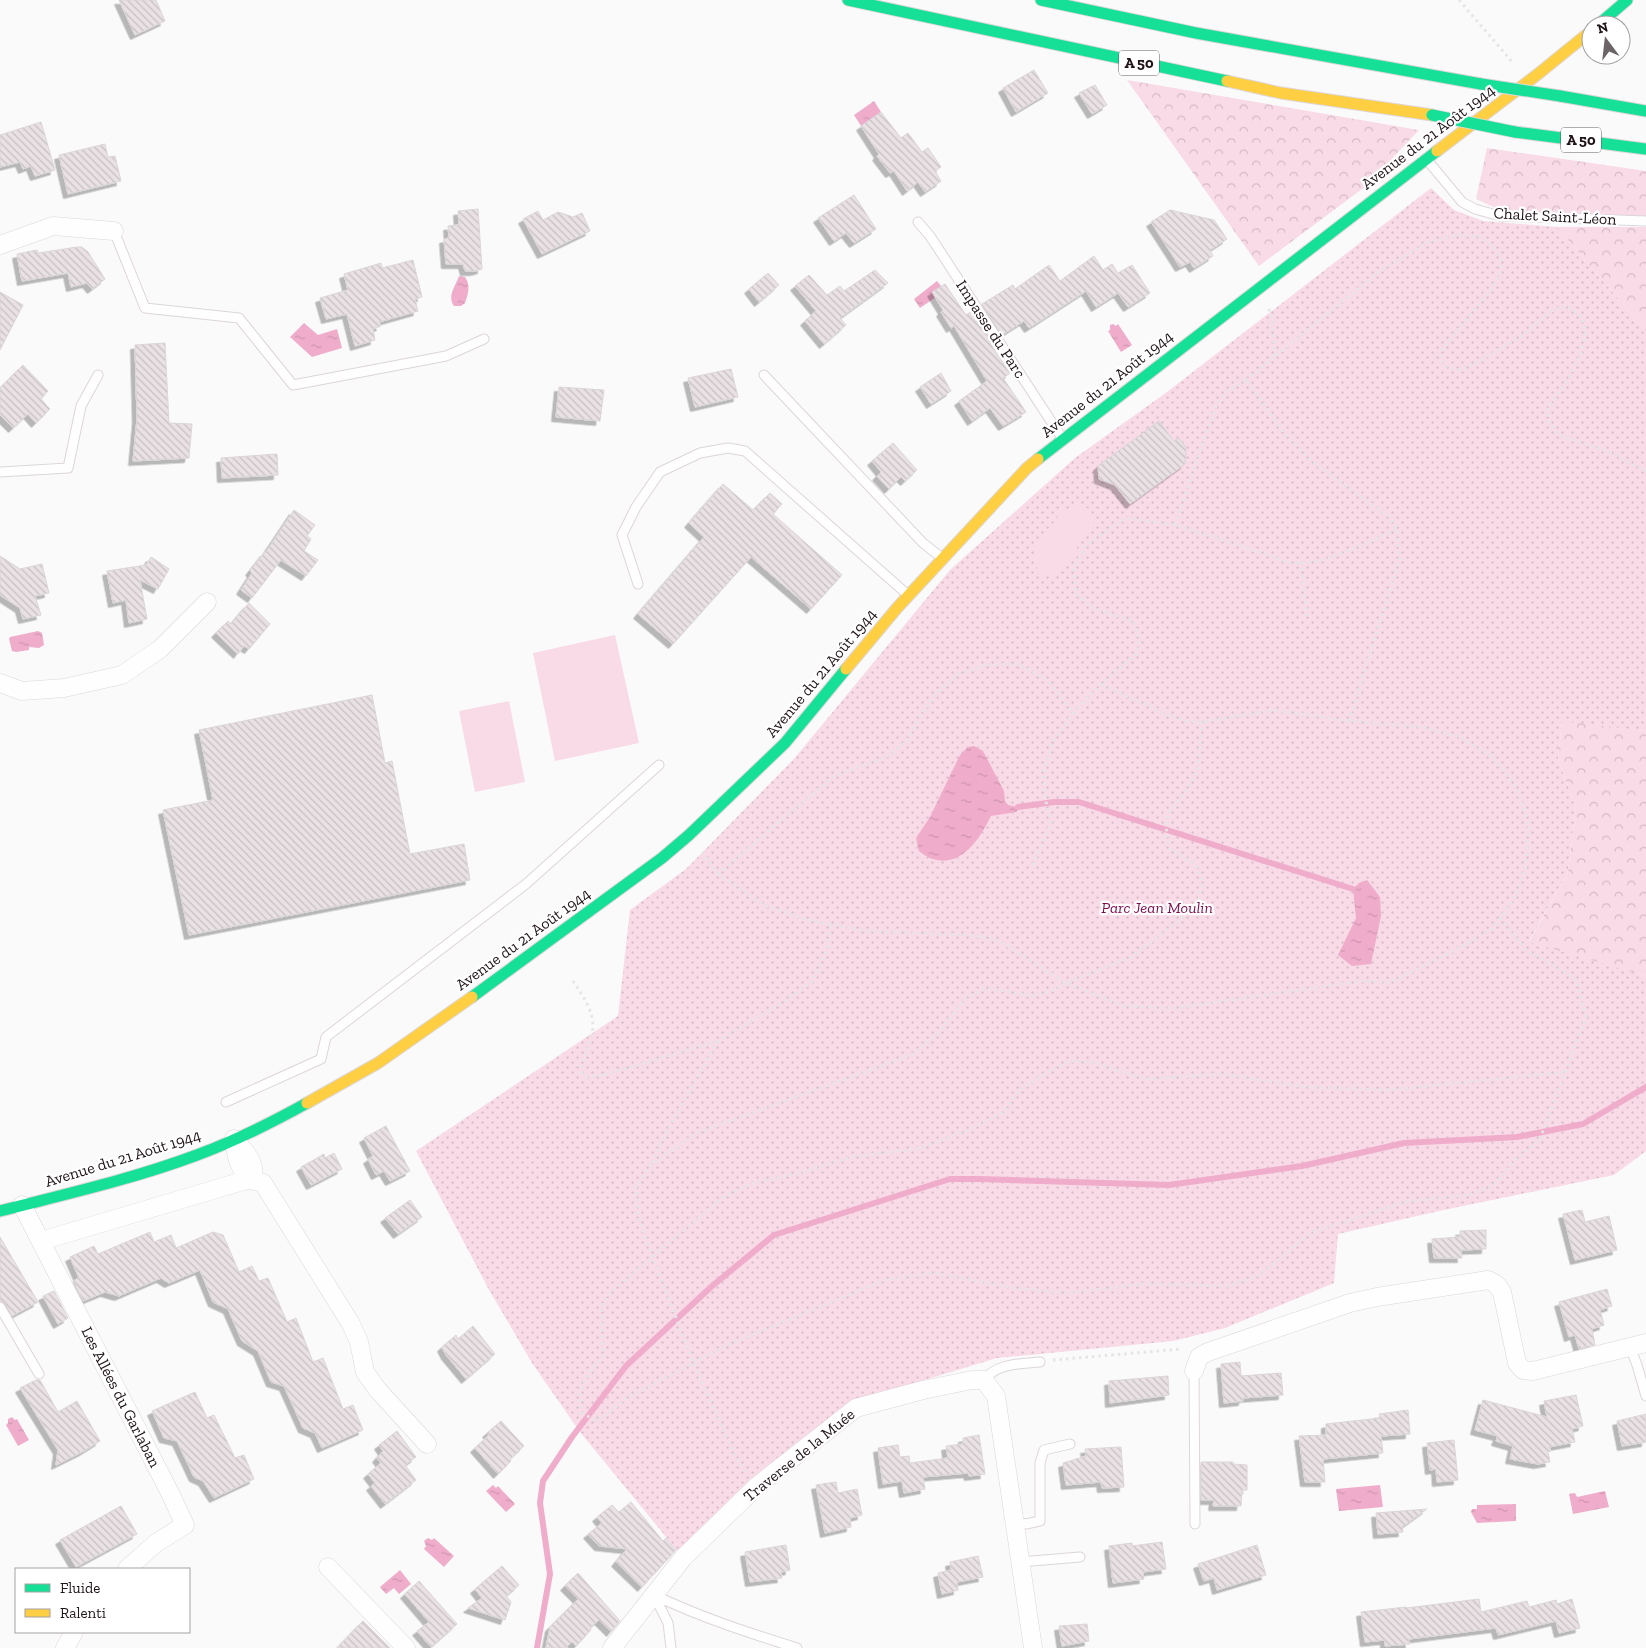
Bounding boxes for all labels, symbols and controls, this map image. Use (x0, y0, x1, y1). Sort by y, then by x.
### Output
north arrow (1581, 15, 1631, 65)
text: N (1595, 18, 1610, 38)
road number: A 50 (1119, 50, 1159, 76)
street label: Avenue du 21 Août 1944 (1358, 80, 1499, 193)
road number: A 50 (1561, 128, 1601, 152)
street label: Chalet Saint-Léon (1493, 203, 1618, 229)
street label: Impasse du Parc (952, 276, 1030, 382)
street label: Avenue du 21 Août 1944 (1037, 326, 1177, 441)
street label: Avenue du 21 Août 1944 (762, 605, 881, 741)
street label: Avenue du 21 Août 1944 (452, 883, 594, 994)
park label: Parc Jean Moulin (1101, 898, 1213, 917)
street label: Avenue du 21 Août 1944 (43, 1125, 204, 1191)
street label: Les Allées du Garlaban (77, 1324, 165, 1471)
street label: Traverse de la Muée (740, 1404, 858, 1506)
legend (15, 1568, 190, 1633)
text: Fluide (60, 1579, 100, 1597)
text: Ralenti (60, 1604, 106, 1622)

